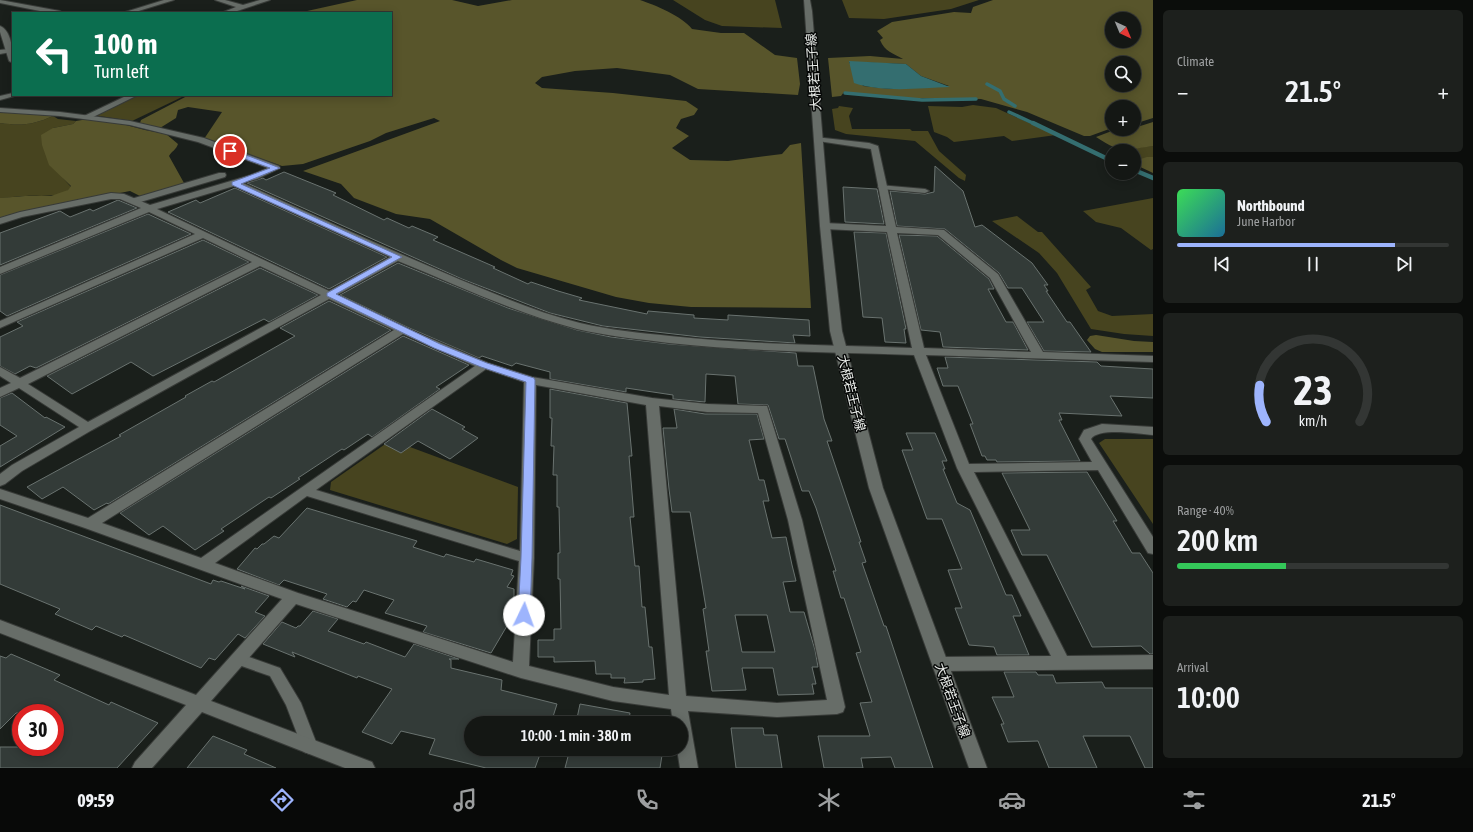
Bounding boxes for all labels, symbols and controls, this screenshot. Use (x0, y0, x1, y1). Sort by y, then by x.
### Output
north arrow (1105, 12, 1141, 48)
map controls (1105, 12, 1141, 180)
icon: left (28, 28, 80, 80)
text: 100 m (94, 28, 157, 60)
street label: 大根若王子線 (803, 33, 824, 111)
text: Climate (1177, 54, 1214, 69)
button: search (1105, 56, 1141, 92)
text: Turn left (94, 61, 149, 82)
text: 21.5° (1285, 74, 1341, 108)
text: − (1177, 78, 1188, 104)
text: + (1438, 78, 1449, 104)
button: + (1105, 100, 1141, 136)
pin (213, 134, 247, 168)
icon: arrive (219, 140, 241, 162)
button: − (1105, 144, 1141, 180)
text: Northbound (1237, 197, 1305, 214)
text: June Harbor (1237, 214, 1295, 229)
icon: previous (1211, 253, 1233, 275)
icon: pause (1302, 253, 1324, 275)
icon: next (1393, 253, 1415, 275)
street label: 大根若王子線 (835, 353, 868, 433)
text: 23 (1293, 366, 1333, 414)
text: km/h (1299, 413, 1327, 429)
text: Range · 40% (1177, 503, 1234, 518)
text: 200 km (1177, 523, 1258, 557)
position arrow (503, 594, 545, 636)
text: Arrival (1177, 660, 1209, 675)
street label: 大根若王子線 (932, 661, 973, 739)
text: 10:00 (1177, 680, 1240, 714)
speed limit sign: 30 (12, 704, 64, 756)
text: 10:00 · 1 min · 380 m (521, 727, 631, 744)
icon: directions (268, 786, 296, 814)
icon: music (451, 786, 479, 814)
icon: phone (633, 786, 661, 814)
icon: climate (815, 786, 843, 814)
icon: car (998, 786, 1026, 814)
icon: filters (1180, 786, 1208, 814)
text: 09:59 (77, 790, 114, 811)
text: 21.5° (1362, 790, 1396, 811)

